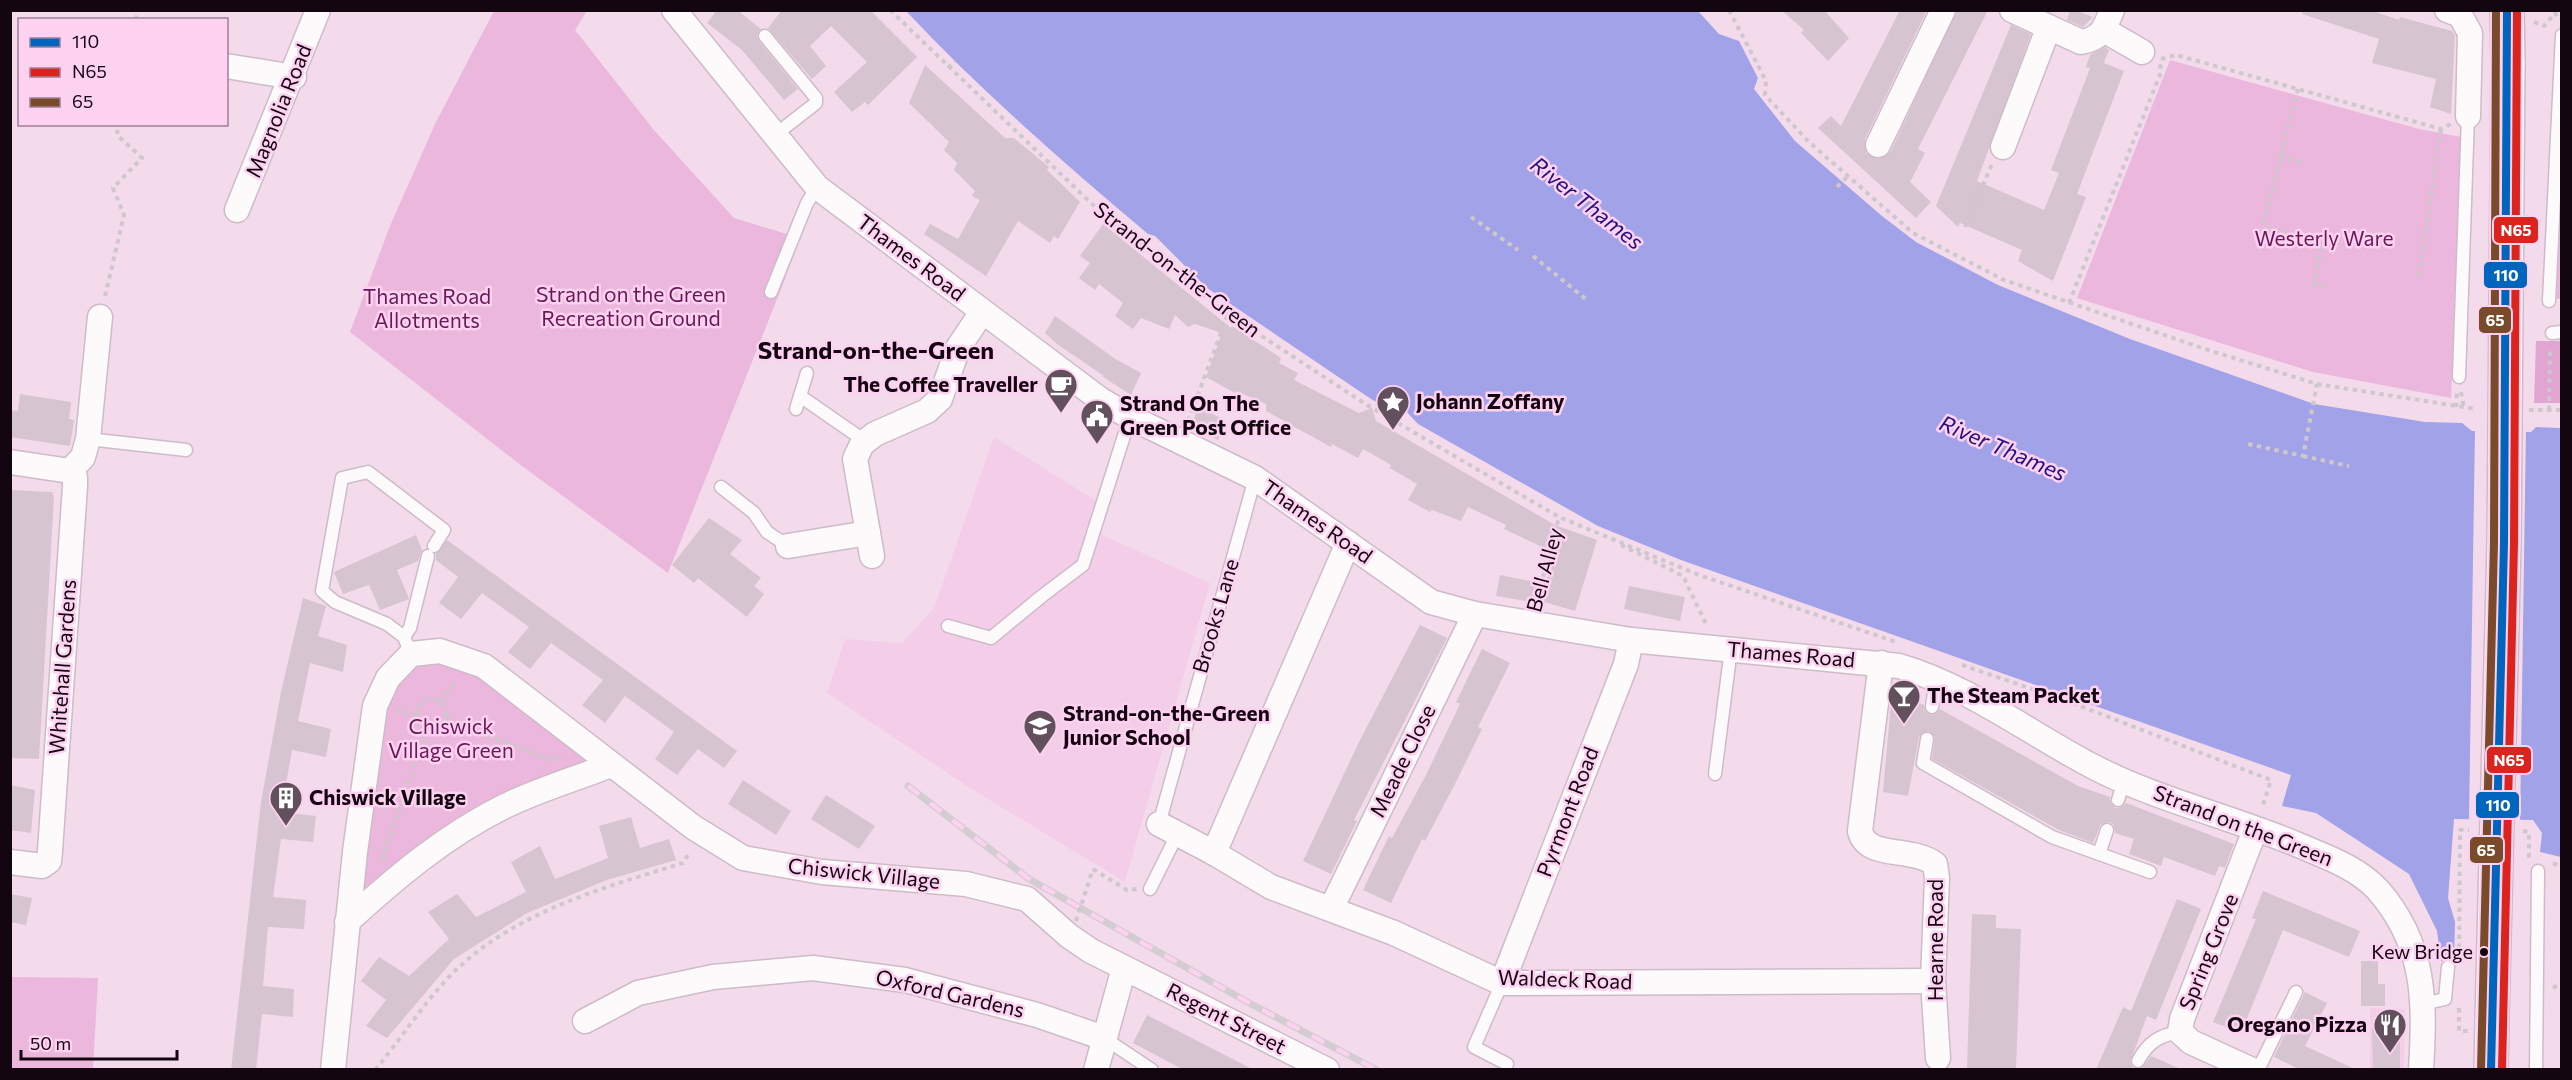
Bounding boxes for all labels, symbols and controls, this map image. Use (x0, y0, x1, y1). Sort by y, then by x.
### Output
legend (18, 18, 228, 126)
text: 110 (72, 30, 99, 52)
street label: Magnolia Road (239, 40, 316, 181)
text: N65 (72, 60, 107, 82)
text: 65 (72, 90, 93, 112)
water label: River Thames (1526, 150, 1649, 255)
street label: Strand-on-the-Green (1090, 196, 1266, 342)
street label: Thames Road (853, 208, 971, 305)
line badge: N65 (2493, 216, 2539, 244)
text: N65 (2500, 220, 2532, 239)
park label: Westerly Ware (2254, 225, 2394, 250)
line badge: 110 (2483, 261, 2528, 289)
text: 110 (2493, 265, 2519, 284)
park label: Strand on the Green Recreation Ground (536, 281, 726, 330)
park label: Thames Road Allotments (363, 283, 491, 332)
line badge: 65 (2478, 306, 2512, 334)
text: 65 (2485, 310, 2505, 329)
district label: Strand-on-the-Green (758, 335, 994, 364)
cafe icon: The Coffee Traveller (1043, 367, 1079, 414)
place label: The Coffee Traveller (843, 371, 1038, 396)
place icon: Johann Zoffany (1375, 384, 1411, 431)
place label: Johann Zoffany (1416, 388, 1565, 413)
place label: Strand On The Green Post Office (1120, 390, 1291, 439)
public building icon: Strand On The Green Post Office (1079, 398, 1115, 445)
water label: River Thames (1936, 409, 2071, 486)
street label: Thames Road (1258, 474, 1378, 568)
street label: Bell Alley (1520, 525, 1567, 614)
street label: Brooks Lane (1186, 556, 1243, 676)
street label: Whitehall Gardens (43, 579, 80, 755)
street label: Thames Road (1726, 635, 1856, 672)
bar icon: The Steam Packet (1886, 678, 1922, 725)
place label: The Steam Packet (1927, 682, 2100, 707)
place label: Strand-on-the-Green Junior School (1063, 700, 1270, 749)
street label: Meade Close (1364, 700, 1440, 821)
school or university icon: Strand-on-the-Green Junior School (1022, 708, 1058, 755)
park label: Chiswick Village Green (388, 713, 514, 762)
street label: Pyrmont Road (1530, 743, 1603, 880)
line badge: N65 (2486, 746, 2532, 774)
text: N65 (2493, 750, 2525, 769)
street label: Strand on the Green (2150, 779, 2337, 870)
building icon: Chiswick Village (268, 780, 304, 827)
place label: Chiswick Village (309, 784, 466, 809)
line badge: 110 (2475, 791, 2520, 819)
text: 110 (2485, 795, 2511, 814)
line badge: 65 (2469, 836, 2504, 864)
text: 65 (2476, 840, 2496, 859)
street label: Chiswick Village (787, 852, 941, 893)
street label: Hearne Road (1922, 879, 1947, 1001)
street label: Spring Grove (2173, 890, 2242, 1013)
place label: Kew Bridge (2371, 939, 2473, 963)
marker: Kew Bridge (2478, 946, 2490, 958)
street label: Oxford Gardens (874, 963, 1027, 1022)
street label: Waldeck Road (1497, 964, 1633, 993)
street label: Regent Street (1163, 977, 1291, 1058)
restaurant icon: Oregano Pizza (2372, 1007, 2408, 1054)
place label: Oregano Pizza (2227, 1011, 2367, 1036)
scale bar (21, 1023, 177, 1061)
text: 50 m (30, 1032, 71, 1054)

